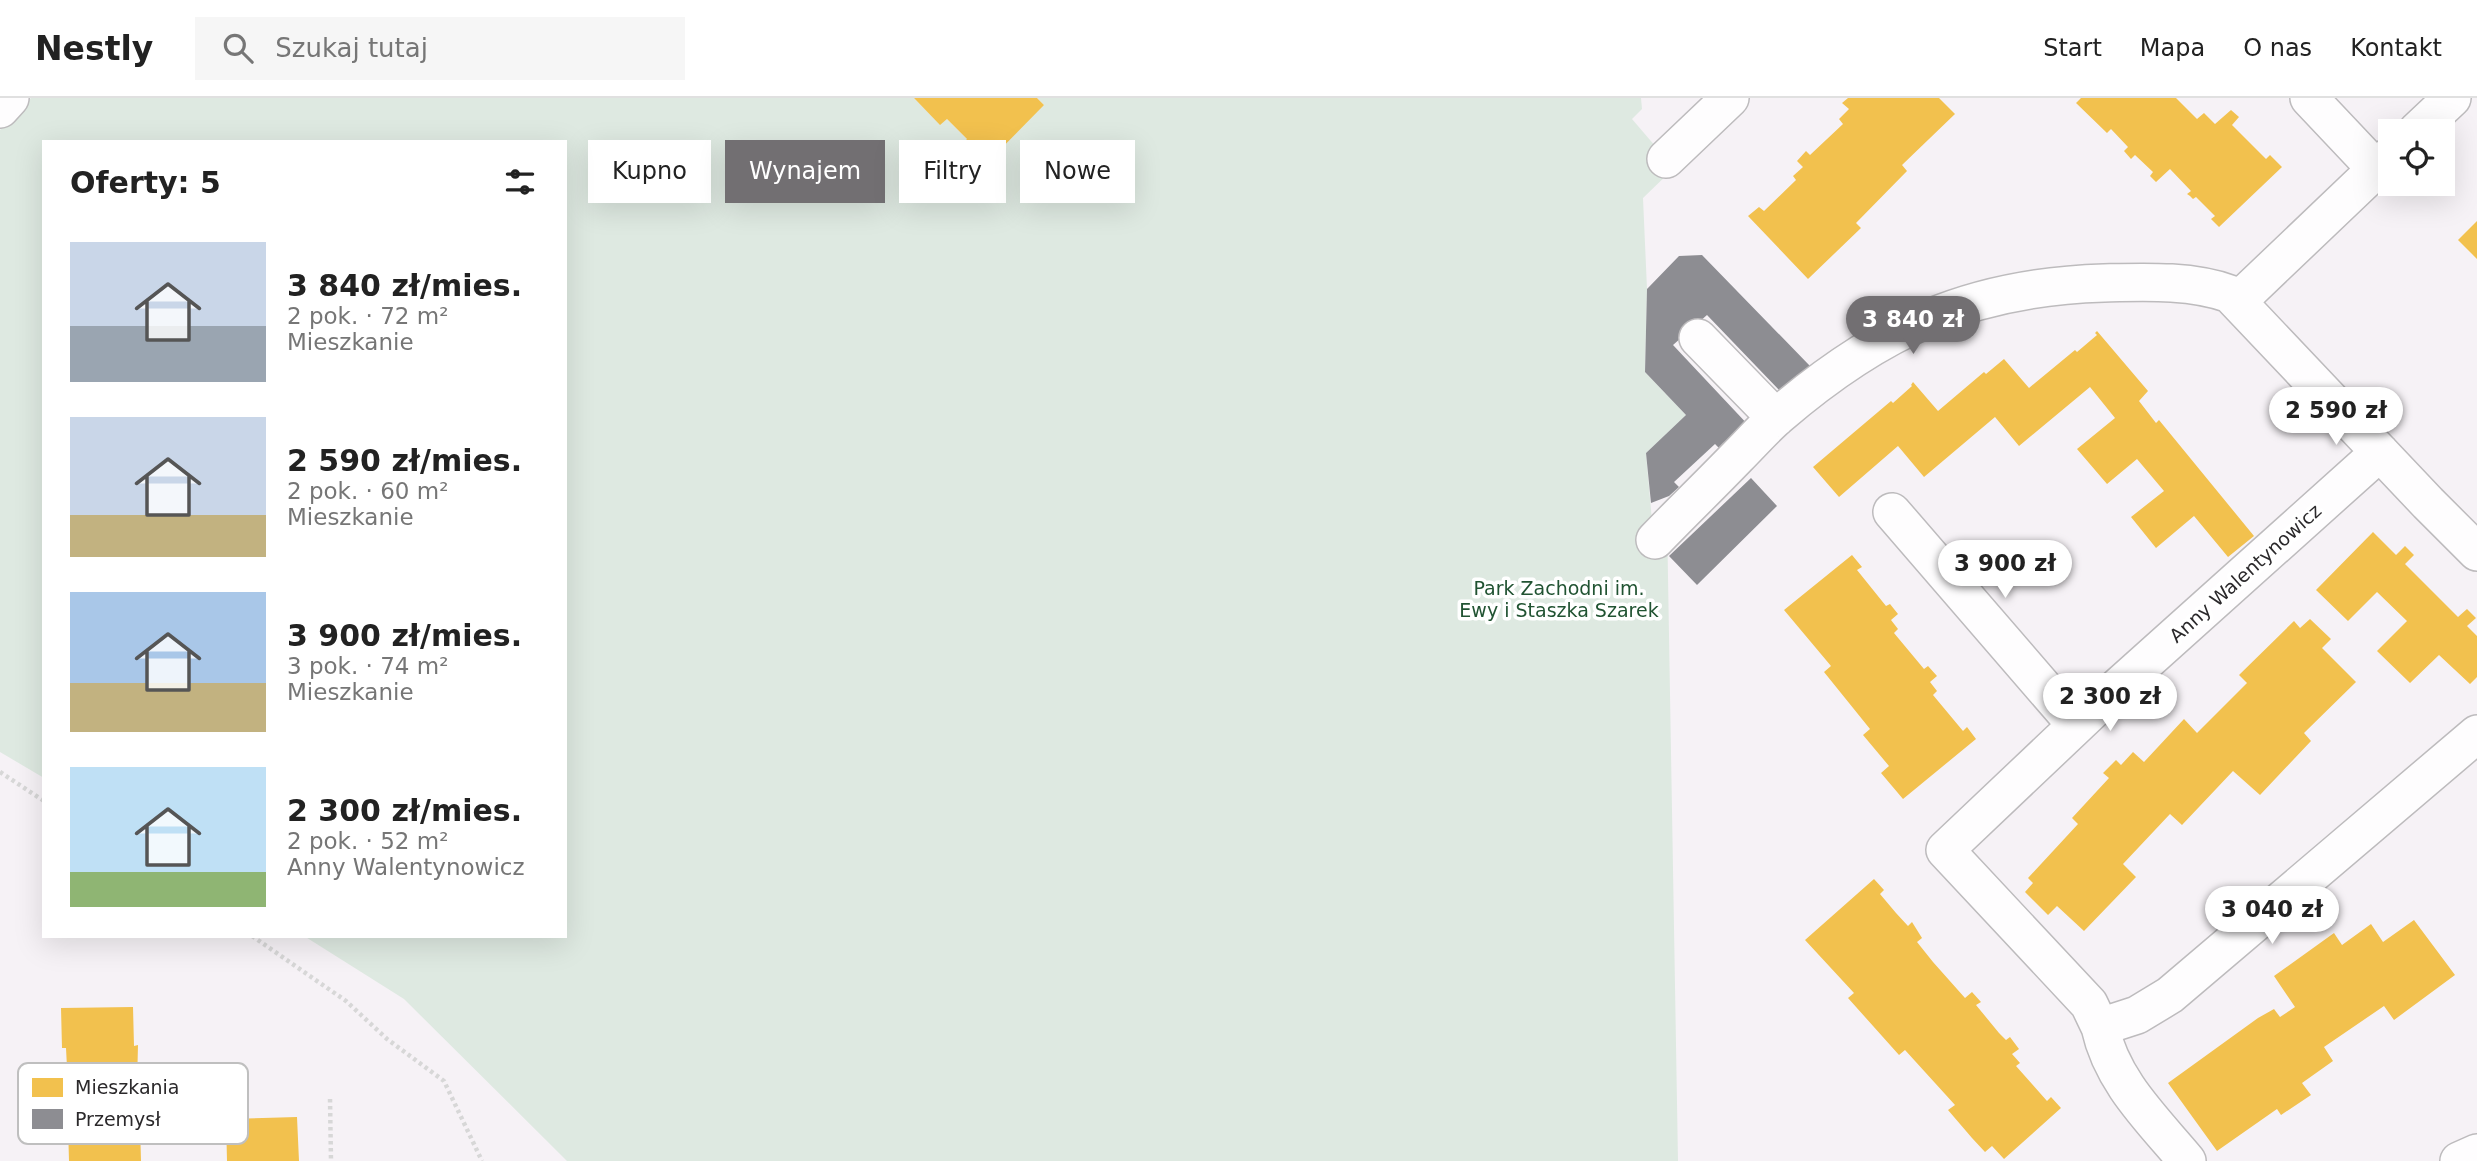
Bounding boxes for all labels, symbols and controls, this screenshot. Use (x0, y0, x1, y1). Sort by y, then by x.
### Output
search box (195, 17, 685, 80)
text: Nestly (35, 29, 153, 68)
icon: search (219, 29, 257, 67)
text: Szukaj tutaj (275, 33, 428, 63)
text: Start (2043, 34, 2102, 62)
text: Mapa (2140, 34, 2205, 62)
text: O nas (2243, 34, 2312, 62)
text: Kontakt (2350, 34, 2442, 62)
map controls (2378, 119, 2455, 196)
button: locate (2378, 119, 2455, 196)
chip: Kupno (588, 140, 711, 203)
chip: Wynajem (725, 140, 885, 203)
chip: Filtry (899, 140, 1006, 203)
chip: Nowe (1020, 140, 1135, 203)
icon: filters (501, 163, 539, 201)
text: Oferty: 5 (70, 165, 221, 200)
text: 3 840 zł/mies. (287, 268, 522, 303)
icon: home (126, 270, 210, 354)
pin: 3 840 zł (1841, 296, 1985, 356)
text: 2 pok. · 72 m² (287, 303, 448, 329)
text: 3 840 zł (1862, 306, 1964, 332)
text: Mieszkanie (287, 329, 414, 355)
pin: 2 590 zł (2264, 388, 2408, 447)
text: 2 590 zł (2285, 397, 2387, 423)
text: 2 590 zł/mies. (287, 443, 522, 478)
icon: home (126, 445, 210, 529)
text: 2 pok. · 60 m² (287, 478, 448, 504)
street label: Anny Walentynowicz (2165, 499, 2325, 647)
text: Mieszkanie (287, 504, 414, 530)
pin: 3 900 zł (1933, 540, 2077, 600)
text: 3 900 zł (1954, 550, 2056, 576)
park label: Park Zachodni im. Ewy i Staszka Szarek (1459, 577, 1659, 621)
text: 3 900 zł/mies. (287, 618, 522, 653)
icon: home (126, 620, 210, 704)
text: 3 pok. · 74 m² (287, 653, 448, 679)
pin: 2 300 zł (2038, 674, 2182, 733)
text: Mieszkanie (287, 679, 414, 705)
text: 2 300 zł (2059, 683, 2161, 709)
text: 2 300 zł/mies. (287, 793, 522, 828)
icon: home (126, 795, 210, 879)
text: 2 pok. · 52 m² (287, 828, 448, 854)
text: Anny Walentynowicz (287, 854, 525, 880)
pin: 3 040 zł (2200, 886, 2344, 946)
text: 3 040 zł (2221, 896, 2323, 922)
legend (18, 1063, 248, 1144)
text: Mieszkania (75, 1076, 180, 1098)
text: Przemysł (75, 1108, 161, 1130)

